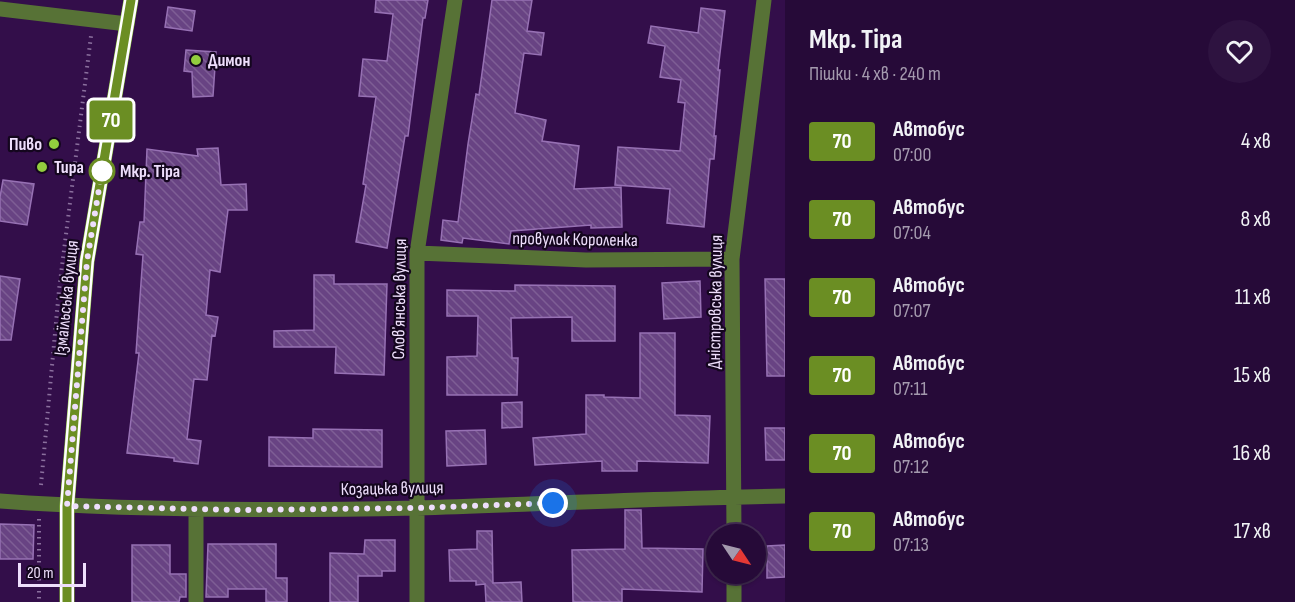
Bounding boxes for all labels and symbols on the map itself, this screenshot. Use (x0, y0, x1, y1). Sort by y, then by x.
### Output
place label: Димон (208, 50, 250, 71)
marker: Димон (189, 53, 203, 67)
line badge: 70 (84, 100, 138, 140)
place label: Пиво (9, 134, 42, 155)
marker: Пиво (47, 137, 61, 151)
place label: Тира (54, 157, 84, 178)
marker: Мкр. Тіра (89, 158, 115, 184)
marker: Тира (35, 160, 49, 174)
place label: Мкр. Тіра (120, 161, 180, 182)
street label: провулок Короленка (512, 228, 638, 251)
street label: Дністровська вулиця (704, 235, 727, 369)
street label: Словʼянська вулиця (388, 238, 411, 360)
street label: Ізмаїльська вулиця (50, 239, 83, 357)
street label: Козацька вулиця (340, 477, 444, 500)
your location (538, 488, 568, 518)
north arrow (706, 524, 766, 584)
scale bar (18, 560, 86, 588)

